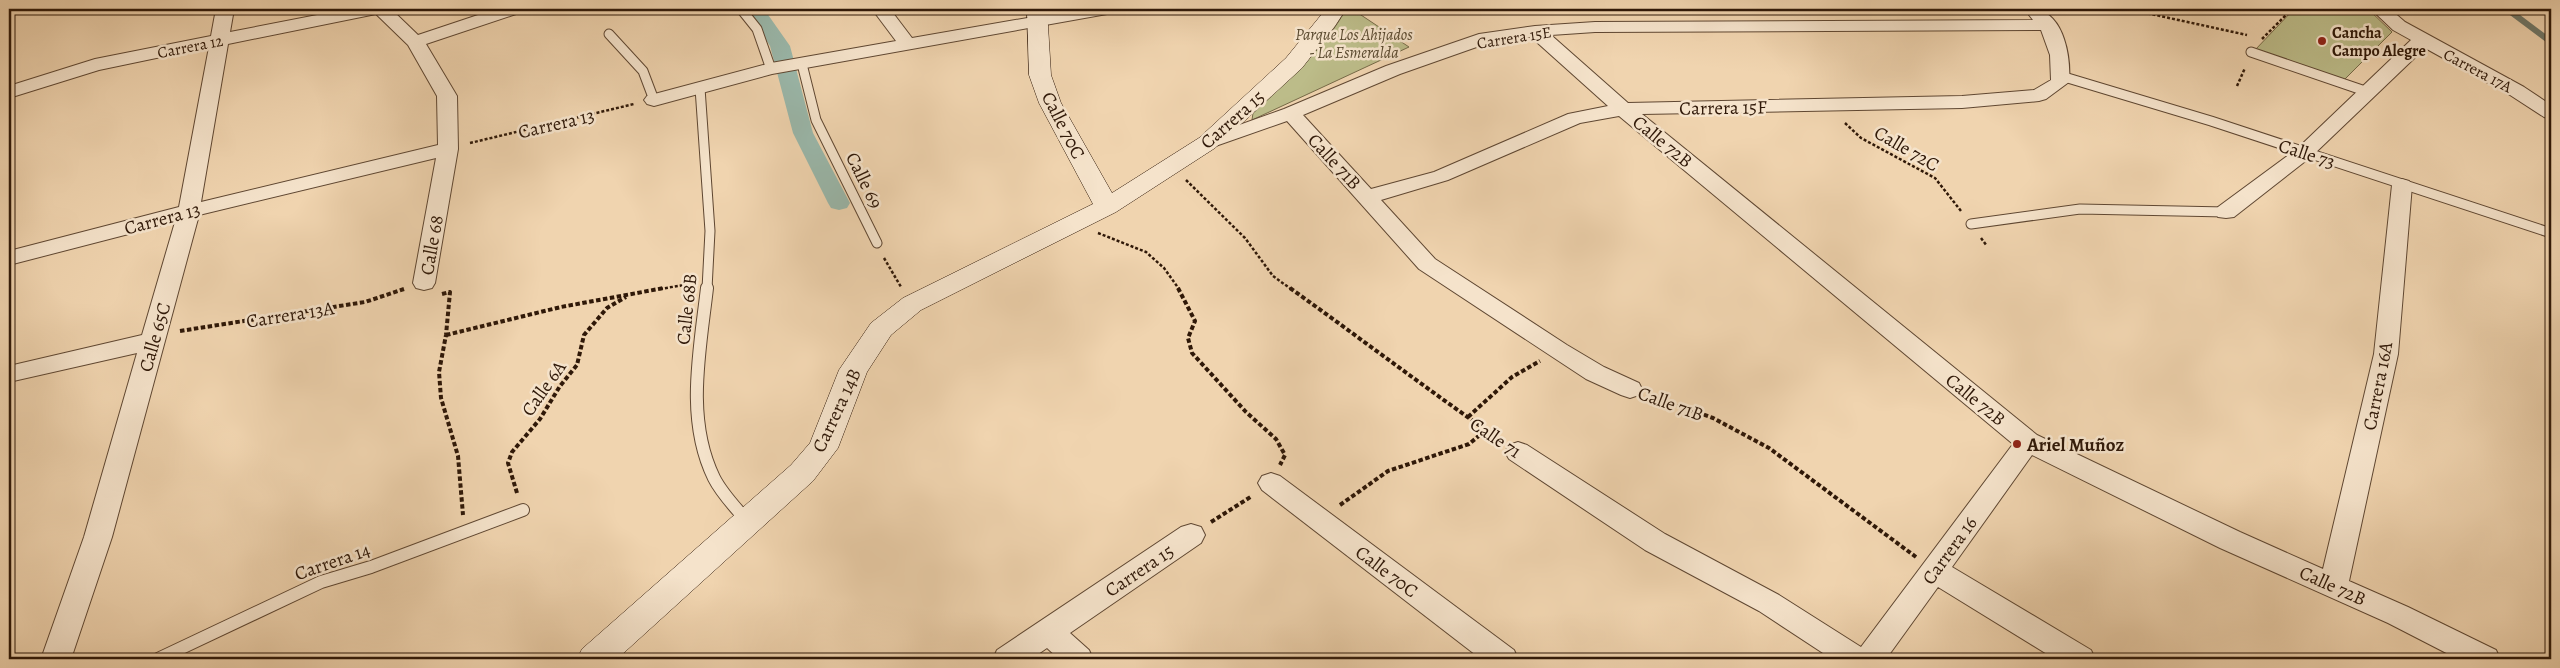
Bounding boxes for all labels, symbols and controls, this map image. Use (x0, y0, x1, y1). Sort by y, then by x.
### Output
street label: Carrera 15E (1475, 21, 1553, 55)
place label: Cancha Campo Alegre (2332, 22, 2426, 62)
park label: Parque Los Ahijados - La Esmeralda (1295, 24, 1413, 64)
street label: Carrera 12 (155, 30, 225, 64)
marker: Cancha Campo Alegre (2316, 35, 2328, 47)
street label: Carrera 17A (2439, 44, 2516, 98)
street label: Carrera 15 (1195, 84, 1271, 155)
street label: Calle 70C (1035, 87, 1091, 164)
street label: Carrera 15F (1679, 94, 1767, 122)
street label: Carrera 13 (515, 103, 597, 145)
street label: Calle 72B (1627, 109, 1698, 174)
street label: Calle 72C (1869, 120, 1944, 178)
street label: Calle 71B (1302, 128, 1367, 195)
street label: Calle 73 (2275, 133, 2338, 175)
street label: Calle 69 (839, 148, 889, 213)
street label: Carrera 13 (121, 196, 203, 242)
street label: Calle 68 (414, 213, 450, 277)
street label: Calle 68B (670, 272, 704, 346)
street label: Carrera 13A (244, 295, 337, 335)
street label: Calle 65C (133, 299, 177, 375)
street label: Carrera 16A (2357, 339, 2399, 433)
street label: Calle 6A (515, 355, 573, 421)
street label: Carrera 14B (806, 364, 868, 457)
street label: Calle 72B (1940, 367, 2011, 432)
street label: Calle 71B (1634, 380, 1707, 428)
street label: Calle 71 (1465, 411, 1527, 465)
place label: Ariel Muñoz (2026, 432, 2125, 458)
marker: Ariel Muñoz (2011, 438, 2023, 450)
street label: Carrera 16 (1916, 511, 1984, 590)
street label: Carrera 14 (291, 537, 374, 587)
street label: Carrera 15 (1100, 538, 1179, 603)
street label: Calle 70C (1350, 540, 1423, 604)
street label: Calle 72B (2295, 560, 2370, 612)

